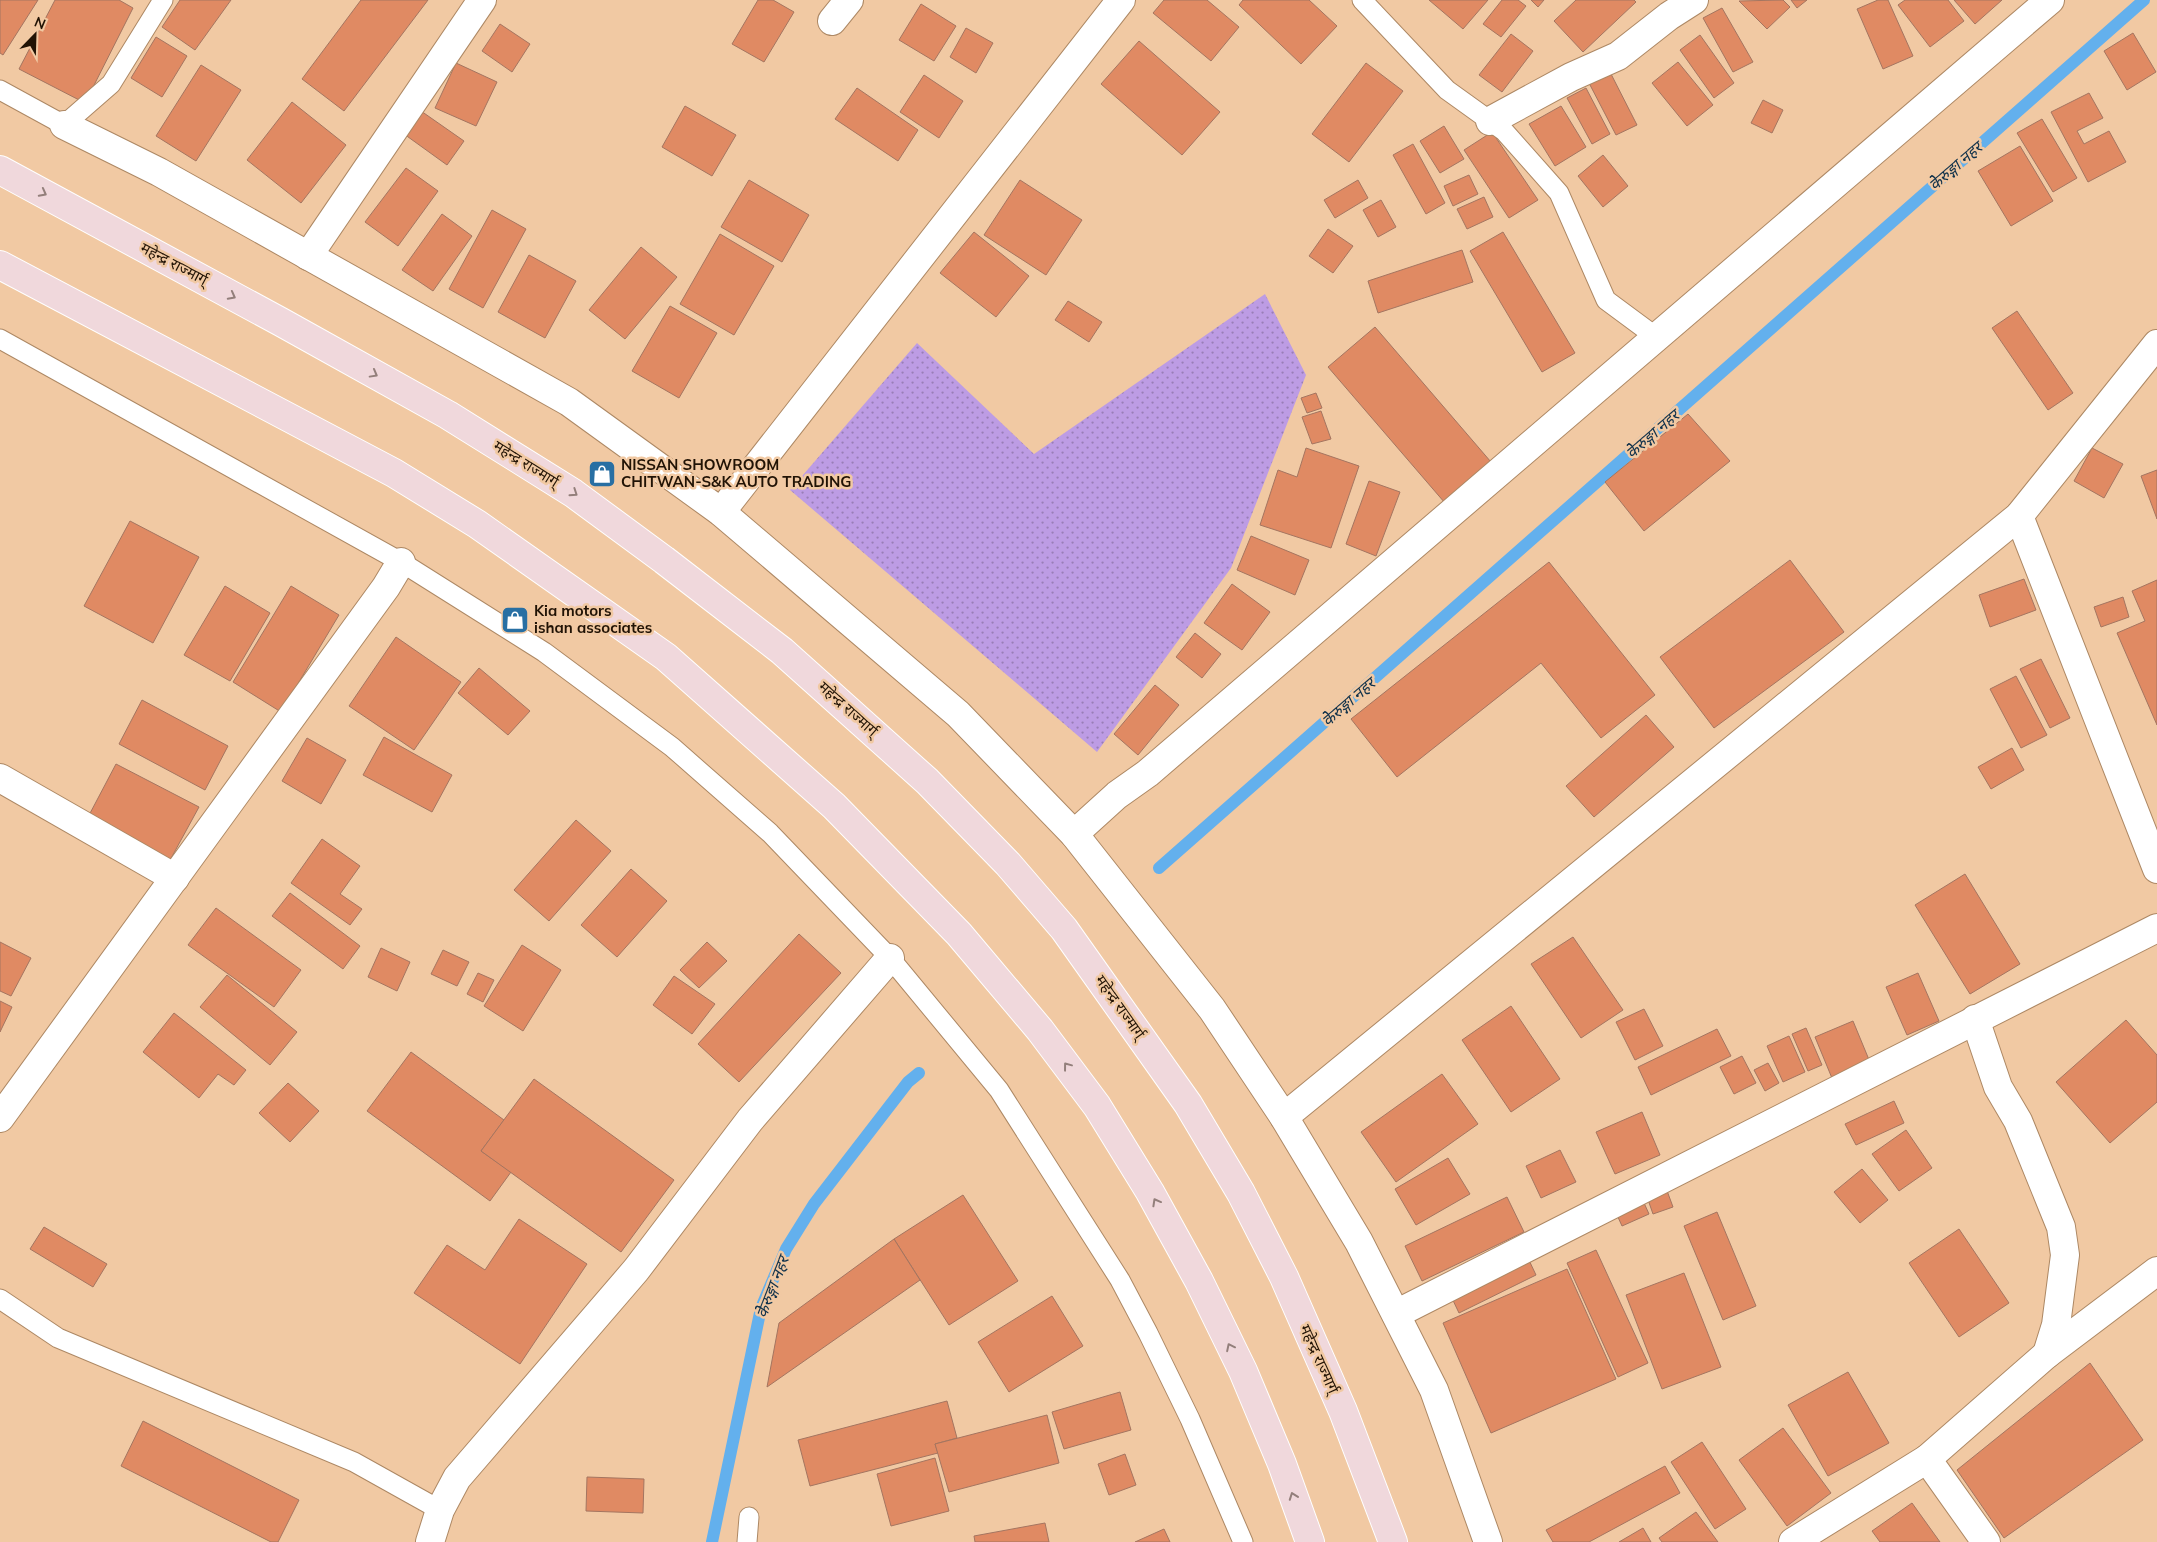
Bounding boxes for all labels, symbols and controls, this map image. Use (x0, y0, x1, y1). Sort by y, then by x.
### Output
north arrow (10, 10, 60, 60)
text: N (32, 13, 48, 33)
water label: केेरुङ्गा नहर (1924, 135, 1988, 195)
one-way arrow (38, 187, 47, 197)
street label: महेन्द्र राज्मार्ग् (137, 238, 213, 291)
one-way arrow (227, 289, 236, 299)
one-way arrow (369, 368, 378, 378)
water label: केेरुङ्गा नहर (1621, 403, 1685, 463)
street label: महेन्द्र राज्मार्ग् (490, 436, 564, 493)
place label: NISSAN SHOWROOM CHITWAN-S&K AUTO TRADING (621, 455, 851, 491)
shop icon: NISSAN SHOWROOM CHITWAN-S&K AUTO TRADING (587, 459, 617, 489)
one-way arrow (568, 487, 577, 497)
place label: Kia motors ishan associates (534, 601, 652, 637)
shop icon: Kia motors ishan associates (500, 605, 530, 635)
water label: केेरुङ्गा नहर (1317, 671, 1381, 731)
street label: महेन्द्र राज्मार्ग् (814, 677, 883, 742)
street label: महेन्द्र राज्मार्ग् (1091, 971, 1150, 1044)
one-way arrow (1064, 1062, 1073, 1072)
one-way arrow (1152, 1199, 1162, 1208)
water label: केेरुङ्गा नहर (751, 1250, 794, 1321)
street label: महेन्द्र राज्मार्ग् (1295, 1321, 1344, 1398)
one-way arrow (1227, 1343, 1237, 1352)
one-way arrow (1289, 1492, 1299, 1501)

